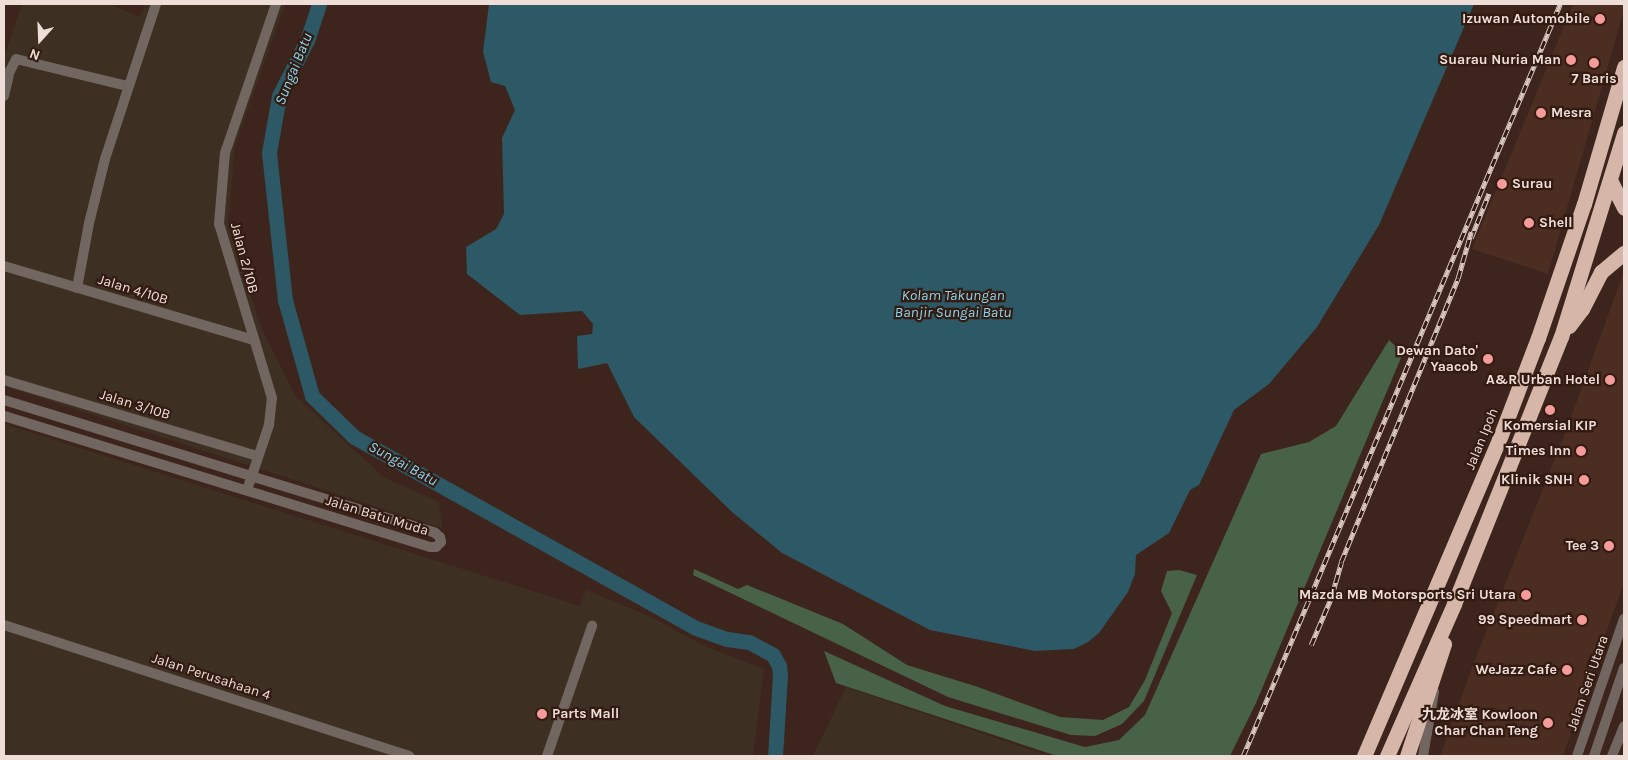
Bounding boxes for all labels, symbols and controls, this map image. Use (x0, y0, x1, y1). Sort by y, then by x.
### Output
place label: Izuwan Automobile (1462, 11, 1590, 27)
marker: Izuwan Automobile (1594, 13, 1606, 25)
north arrow (15, 15, 65, 65)
water label: Sungai Batu (271, 30, 317, 108)
text: N (27, 45, 42, 64)
place label: Suarau Nuria Man (1439, 52, 1561, 68)
marker: Suarau Nuria Man (1565, 54, 1577, 66)
marker: 7 Baris (1588, 57, 1600, 69)
place label: 7 Baris (1571, 71, 1617, 87)
place label: Mesra (1551, 105, 1592, 121)
marker: Mesra (1535, 107, 1547, 119)
place label: Surau (1512, 176, 1552, 192)
marker: Surau (1496, 178, 1508, 190)
place label: Shell (1539, 215, 1573, 231)
marker: Shell (1523, 217, 1535, 229)
street label: Jalan 2/10B (226, 221, 262, 295)
street label: Jalan 4/10B (96, 271, 170, 309)
water label: Kolam Takungan Banjir Sungai Batu (895, 286, 1011, 321)
place label: Dewan Dato' Yaacob (1396, 343, 1478, 376)
marker: Dewan Dato' Yaacob (1482, 353, 1494, 365)
place label: A&R Urban Hotel (1486, 372, 1600, 388)
marker: A&R Urban Hotel (1604, 374, 1616, 386)
street label: Jalan 3/10B (98, 386, 172, 424)
marker: Komersial KIP (1544, 404, 1556, 416)
street label: Jalan Ipoh (1462, 406, 1502, 472)
place label: Komersial KIP (1504, 418, 1596, 434)
water label: Sungai Batu (365, 438, 441, 490)
place label: Times Inn (1506, 443, 1571, 459)
marker: Times Inn (1575, 445, 1587, 457)
place label: Klinik SNH (1501, 472, 1573, 488)
marker: Klinik SNH (1577, 473, 1591, 487)
street label: Jalan Batu Muda (324, 492, 430, 540)
place label: Tee 3 (1566, 538, 1599, 554)
marker: Tee 3 (1603, 540, 1615, 552)
place label: Mazda MB Motorsports Sri Utara (1299, 587, 1516, 603)
marker: Mazda MB Motorsports Sri Utara (1520, 589, 1532, 601)
place label: 99 Speedmart (1478, 612, 1572, 628)
marker: 99 Speedmart (1576, 614, 1588, 626)
street label: Jalan Seri Utara (1564, 633, 1612, 733)
street label: Jalan Perusahaan 4 (150, 650, 272, 704)
place label: WeJazz Cafe (1475, 662, 1557, 678)
marker: WeJazz Cafe (1561, 664, 1573, 676)
place label: Parts Mall (552, 706, 619, 722)
place label: 九龙冰室 Kowloon Char Chan Teng (1422, 707, 1538, 740)
marker: Parts Mall (536, 708, 548, 720)
marker: 九龙冰室 Kowloon Char Chan Teng (1542, 717, 1554, 729)

